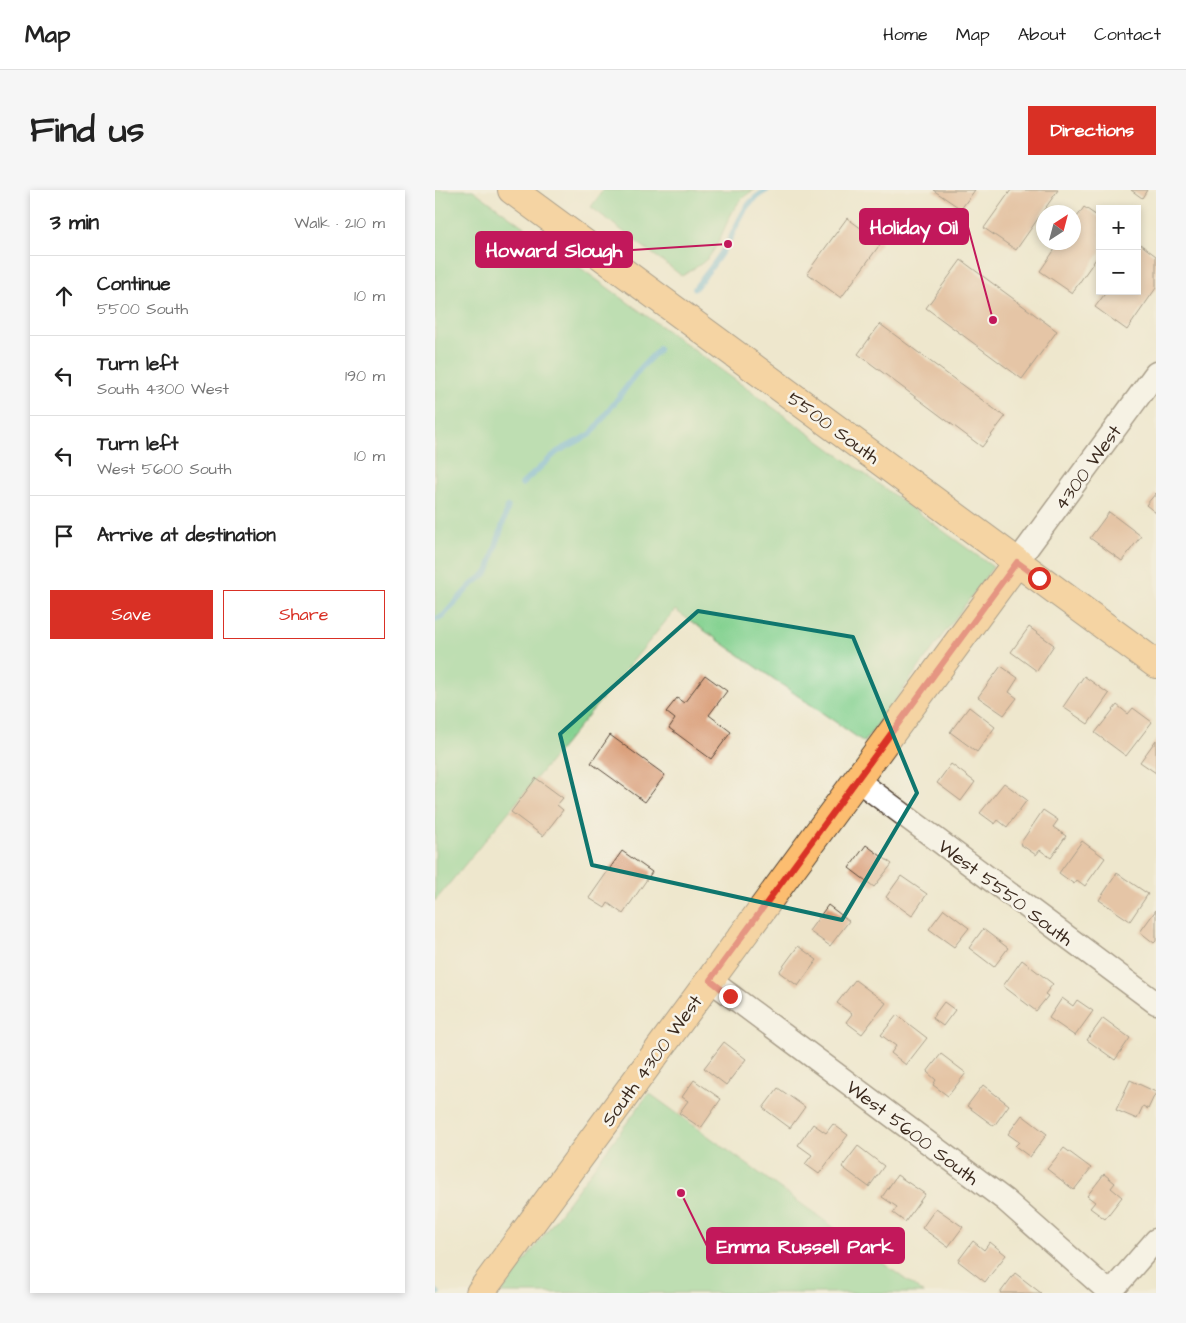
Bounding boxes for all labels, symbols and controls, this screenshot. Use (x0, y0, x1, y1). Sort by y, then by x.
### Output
text: Map (25, 18, 70, 52)
text: Home (883, 22, 928, 47)
text: Map (956, 22, 990, 47)
text: About (1018, 22, 1066, 47)
text: Contact (1094, 22, 1161, 47)
text: Find us (30, 106, 144, 155)
button: Directions (1028, 106, 1156, 155)
north arrow (1036, 205, 1081, 250)
map controls (1096, 205, 1141, 295)
button: + (1096, 205, 1141, 250)
text: 3 min (50, 208, 99, 237)
callout: Holiday Oil (860, 209, 968, 244)
text: Walk · 210 m (294, 212, 385, 234)
text: Holiday Oil (870, 214, 958, 243)
callout: Howard Slough (476, 232, 632, 267)
text: Howard Slough (486, 237, 623, 266)
button: − (1096, 250, 1141, 295)
text: Continue (97, 271, 171, 298)
icon: ahead (50, 282, 78, 310)
text: 10 m (354, 285, 385, 307)
text: 5500 South (97, 298, 188, 320)
text: Turn left (97, 351, 178, 378)
icon: left (50, 362, 78, 390)
text: 190 m (345, 365, 385, 387)
text: South 4300 West (97, 378, 229, 400)
street label: 5500 South (781, 386, 885, 471)
street label: 4300 West (1048, 419, 1129, 516)
text: Turn left (97, 431, 178, 458)
icon: left (50, 442, 78, 470)
text: 10 m (354, 445, 385, 467)
text: West 5600 South (97, 458, 231, 480)
icon: arrive (50, 522, 78, 550)
text: Arrive at destination (97, 522, 276, 549)
route start (1028, 567, 1051, 590)
button: Save (50, 590, 213, 639)
button: Share (223, 590, 385, 639)
street label: West 5550 South (932, 834, 1079, 953)
route end (719, 985, 742, 1008)
street label: South 4300 West (595, 989, 709, 1132)
street label: West 5600 South (840, 1074, 984, 1192)
callout: Emma Russell Park (707, 1228, 904, 1263)
text: Emma Russell Park (716, 1233, 894, 1261)

